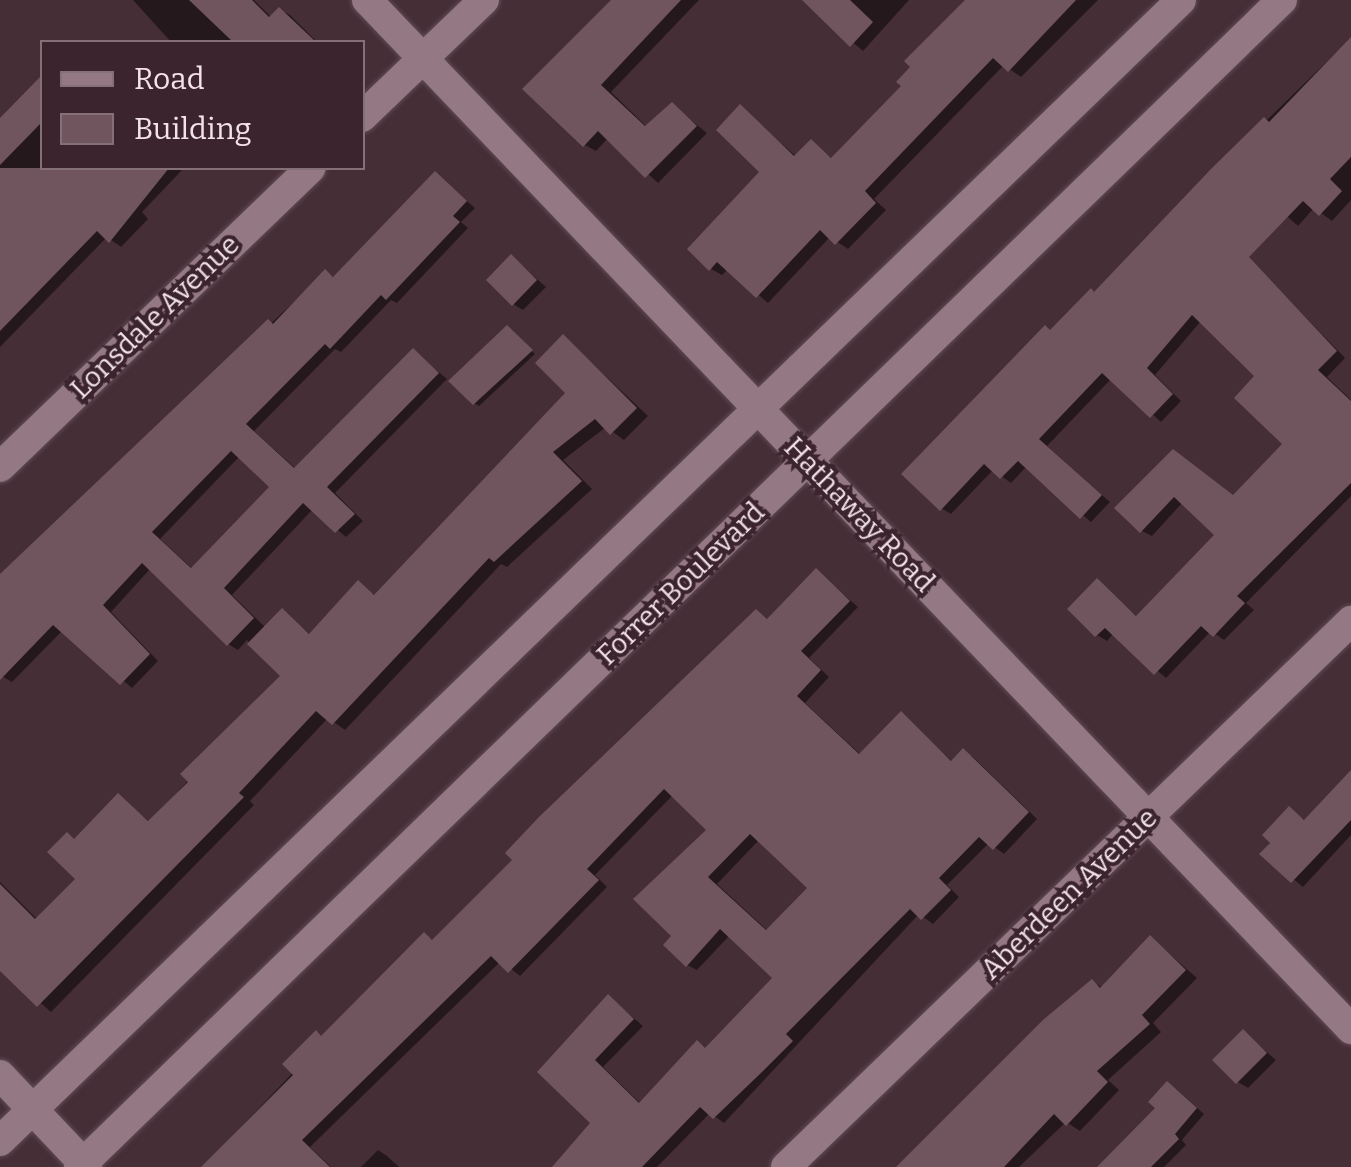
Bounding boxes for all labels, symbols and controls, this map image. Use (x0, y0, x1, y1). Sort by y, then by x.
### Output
legend (40, 40, 365, 170)
text: Road (134, 61, 205, 97)
text: Building (134, 111, 252, 147)
street label: Lonsdale Avenue (64, 228, 246, 406)
street label: Hathaway Road (777, 431, 941, 599)
street label: Forrer Boulevard (590, 496, 772, 672)
street label: Aberdeen Avenue (974, 801, 1164, 987)

